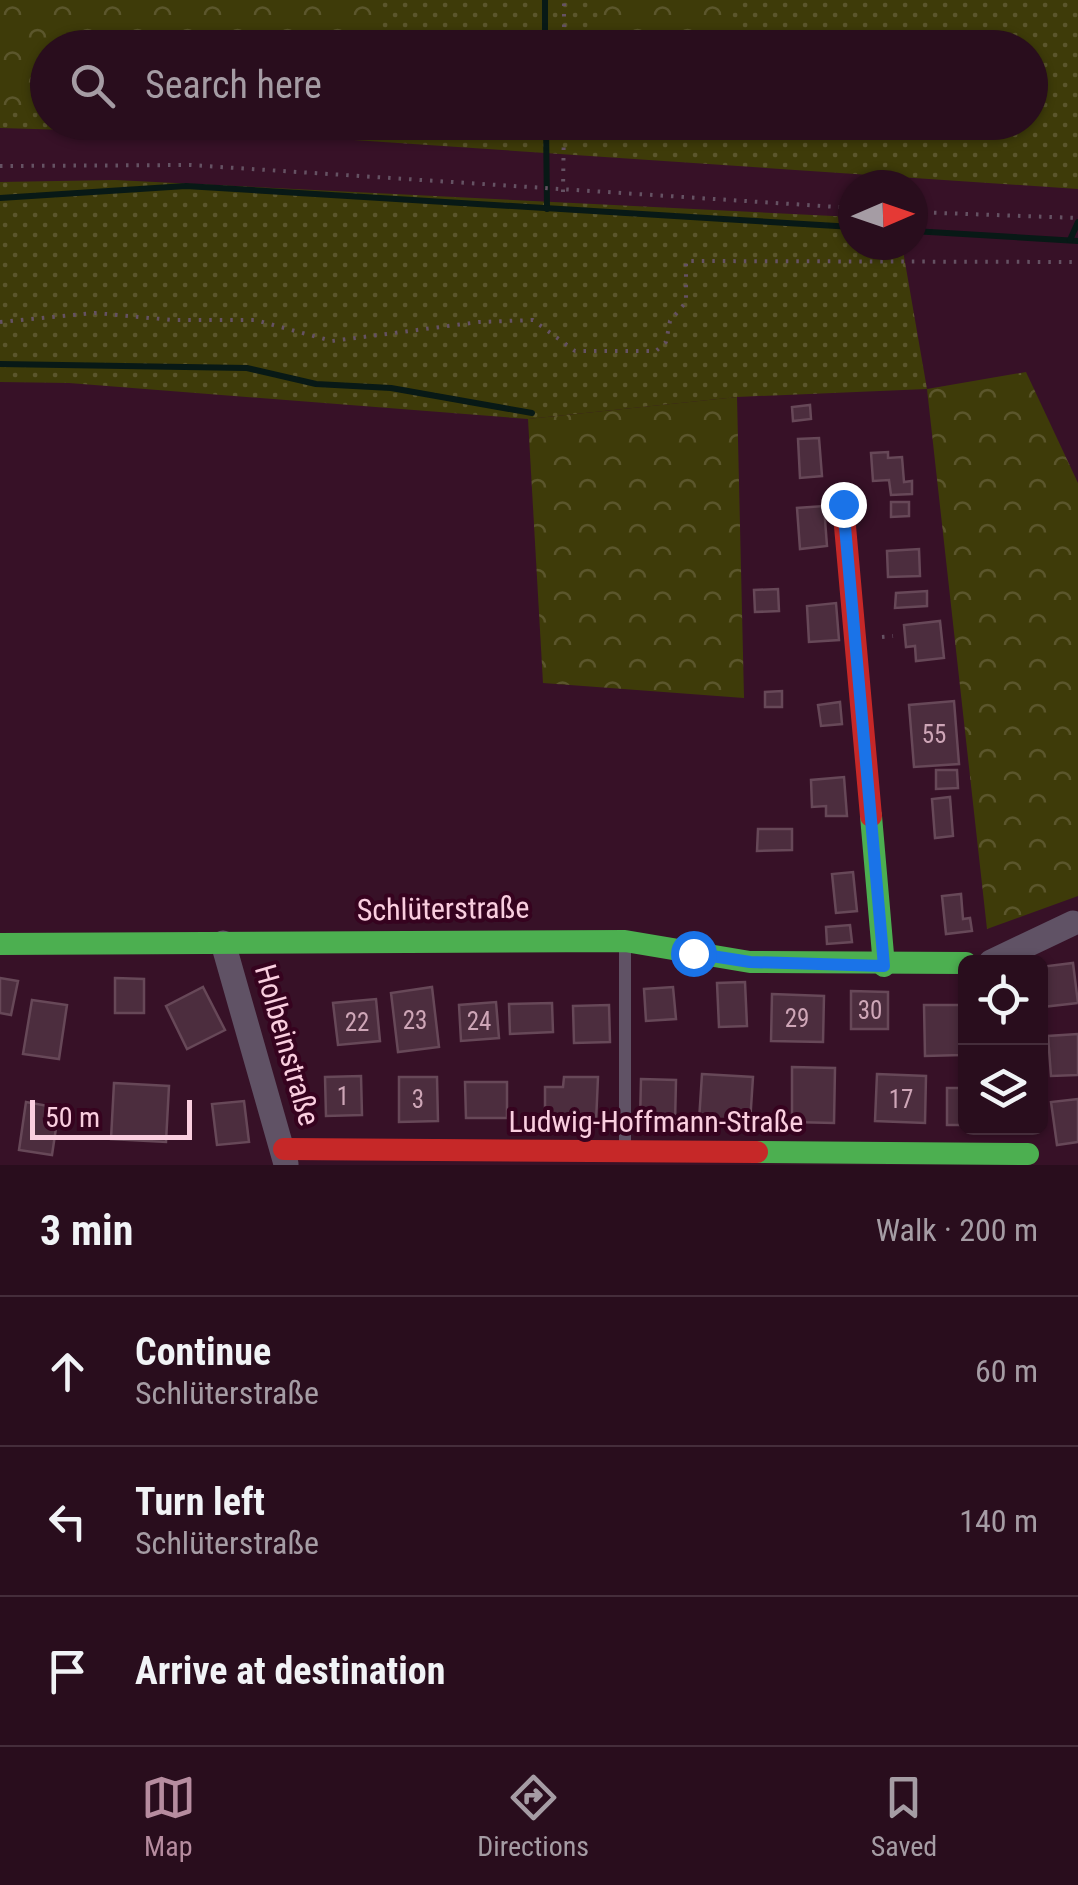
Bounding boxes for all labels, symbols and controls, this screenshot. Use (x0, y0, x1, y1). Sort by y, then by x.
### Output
search box (30, 30, 1048, 140)
icon: search (65, 58, 120, 113)
text: Search here (145, 63, 322, 107)
north arrow (838, 170, 928, 260)
route end (821, 482, 867, 528)
house number: 55 (922, 720, 946, 749)
street label: Schlüterstraße (356, 889, 530, 928)
route start (671, 931, 717, 977)
map controls (958, 955, 1048, 1135)
button: locate (958, 955, 1048, 1045)
street label: Holbeinstraße (248, 960, 327, 1129)
house number: 30 (858, 996, 882, 1025)
house number: 29 (785, 1004, 809, 1033)
house number: 23 (403, 1006, 427, 1035)
house number: 24 (467, 1007, 491, 1036)
house number: 22 (345, 1008, 369, 1037)
button: layers (958, 1045, 1048, 1135)
house number: 1 (337, 1082, 349, 1111)
house number: 3 (412, 1085, 424, 1114)
house number: 17 (889, 1085, 913, 1114)
scale bar (30, 1095, 192, 1140)
text: 50 m (45, 1101, 100, 1134)
street label: Ludwig-Hoffmann-Straße (509, 1104, 803, 1139)
text: 3 min (40, 1206, 133, 1255)
text: Walk · 200 m (876, 1211, 1038, 1249)
text: Continue (135, 1330, 271, 1374)
icon: ahead (40, 1344, 95, 1399)
text: 60 m (975, 1352, 1038, 1390)
text: Schlüterstraße (135, 1374, 319, 1412)
text: Turn left (135, 1480, 265, 1524)
icon: left (40, 1494, 95, 1549)
text: 140 m (959, 1502, 1038, 1540)
text: Schlüterstraße (135, 1524, 319, 1562)
icon: arrive (40, 1644, 95, 1699)
text: Arrive at destination (135, 1649, 445, 1693)
tab: Map (141, 1770, 196, 1863)
tab: Directions (477, 1770, 589, 1863)
tab: Saved (871, 1770, 937, 1863)

